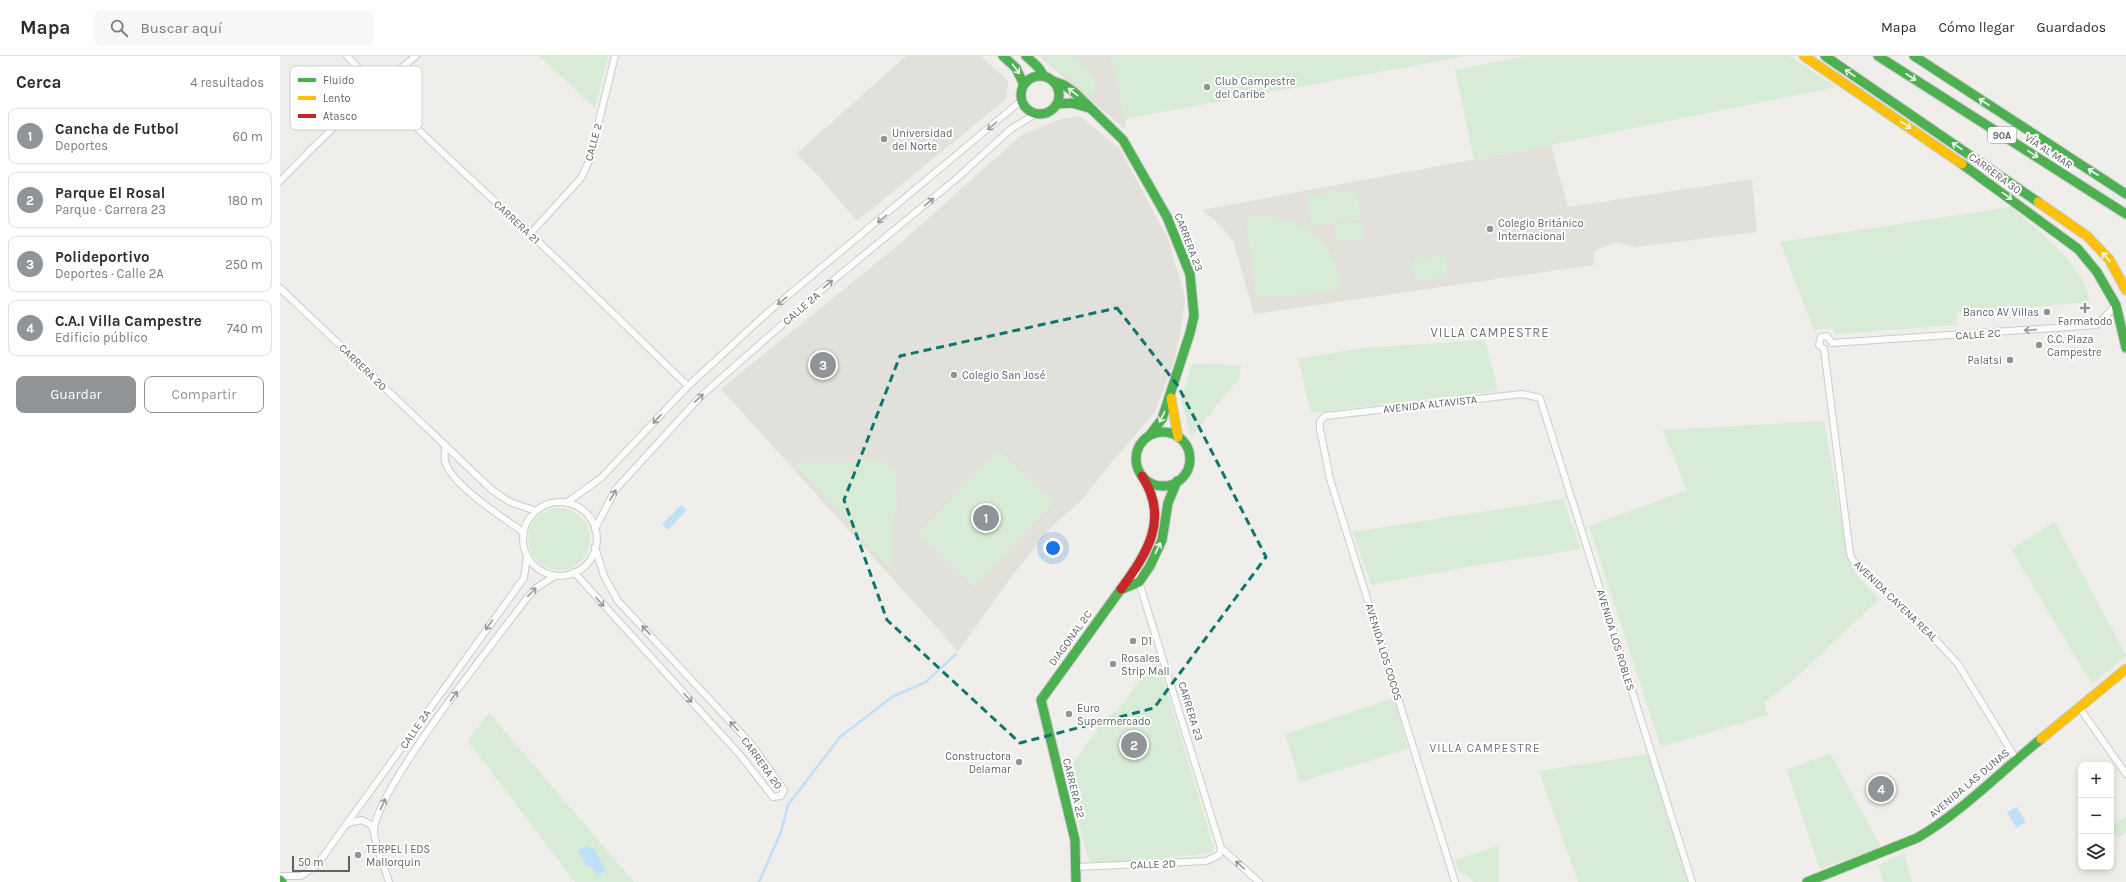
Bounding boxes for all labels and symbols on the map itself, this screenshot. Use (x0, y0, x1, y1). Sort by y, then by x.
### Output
one-way arrow (1012, 63, 1020, 74)
legend (290, 66, 422, 130)
one-way arrow (1845, 69, 1856, 77)
one-way arrow (1905, 73, 1916, 81)
text: Fluido (323, 74, 354, 87)
place label: Club Campestre del Caribe (1215, 75, 1296, 101)
marker: Club Campestre del Caribe (1202, 82, 1212, 92)
one-way arrow (1068, 87, 1079, 96)
text: Lento (323, 92, 351, 105)
one-way arrow (1978, 97, 1990, 105)
text: Atasco (323, 110, 357, 123)
one-way arrow (987, 121, 998, 130)
one-way arrow (1901, 121, 1912, 129)
street label: CALLE 2 (582, 122, 605, 162)
place label: Universidad del Norte (892, 127, 952, 153)
road number: 90A (1988, 127, 2016, 143)
street label: VÍA AL MAR (2022, 129, 2076, 172)
marker: Universidad del Norte (879, 134, 889, 144)
one-way arrow (1951, 142, 1963, 150)
street label: CARRERA 30 (1966, 150, 2023, 197)
one-way arrow (2027, 151, 2039, 159)
one-way arrow (2087, 168, 2099, 176)
one-way arrow (2001, 192, 2012, 200)
one-way arrow (923, 197, 934, 206)
street label: CARRERA 21 (491, 198, 542, 247)
street label: CARRERA 23 (1171, 211, 1206, 273)
one-way arrow (877, 214, 888, 223)
place label: Colegio Británico Internacional (1498, 217, 1583, 243)
marker: Colegio Británico Internacional (1485, 224, 1495, 234)
one-way arrow (2102, 252, 2111, 262)
one-way arrow (823, 280, 834, 289)
street label: CALLE 2A (780, 288, 823, 328)
one-way arrow (777, 297, 787, 306)
marker: Farmatodo (2080, 303, 2090, 313)
place label: Banco AV Villas (1963, 306, 2039, 319)
marker: Banco AV Villas (2042, 307, 2052, 317)
place label: Farmatodo (2058, 315, 2112, 328)
district label: VILLA CAMPESTRE (1430, 325, 1550, 340)
street label: CALLE 2C (1955, 326, 2001, 343)
one-way arrow (2024, 327, 2037, 334)
place label: C.C. Plaza Campestre (2047, 333, 2102, 359)
marker: C.C. Plaza Campestre (2034, 340, 2044, 350)
street label: CARRERA 20 (336, 341, 389, 393)
pin: 3 (810, 350, 836, 380)
place label: Palatsi (1968, 354, 2002, 367)
marker: Palatsi (2005, 355, 2015, 365)
place label: Colegio San José (962, 369, 1046, 382)
marker: Colegio San José (949, 370, 959, 380)
one-way arrow (694, 393, 704, 403)
street label: AVENIDA ALTAVISTA (1382, 393, 1478, 416)
one-way arrow (1158, 411, 1165, 423)
one-way arrow (652, 414, 661, 424)
one-way arrow (609, 489, 617, 501)
pin: 1 (973, 503, 999, 533)
your location (1043, 538, 1063, 558)
one-way arrow (1155, 543, 1162, 555)
street label: AVENIDA CAYENA REAL (1851, 558, 1941, 645)
one-way arrow (527, 587, 537, 597)
street label: AVENIDA LOS ROBLES (1594, 588, 1637, 692)
one-way arrow (595, 596, 604, 606)
street label: AVENIDA LOS COCOS (1363, 602, 1405, 702)
street label: DIAGONAL 2C (1046, 608, 1095, 669)
one-way arrow (485, 619, 493, 630)
one-way arrow (641, 625, 651, 635)
place label: D1 (1141, 635, 1152, 648)
marker: D1 (1128, 636, 1138, 646)
place label: Rosales Strip Mall (1121, 652, 1170, 678)
marker: Rosales Strip Mall (1108, 659, 1118, 669)
street label: CARRERA 23 (1175, 680, 1206, 742)
one-way arrow (450, 691, 458, 702)
one-way arrow (683, 692, 692, 703)
place label: Euro Supermercado (1077, 702, 1151, 728)
street label: CALLE 2A (397, 707, 434, 751)
marker: Euro Supermercado (1064, 709, 1074, 719)
one-way arrow (729, 721, 739, 731)
pin: 2 (1121, 730, 1147, 760)
street label: CARRERA 20 (738, 735, 785, 792)
district label: VILLA CAMPESTRE (1429, 741, 1541, 755)
street label: AVENIDA LAS DUNAS (1927, 746, 2012, 821)
place label: Constructora Delamar (945, 750, 1011, 776)
marker: Constructora Delamar (1014, 757, 1024, 767)
street label: CARRERA 22 (1060, 757, 1087, 819)
pin: 4 (1868, 774, 1894, 804)
one-way arrow (380, 799, 387, 811)
place label: TERPEL | EDS Mallorquin (366, 843, 430, 869)
marker: TERPEL | EDS Mallorquin (353, 850, 363, 860)
scale bar (292, 854, 350, 873)
street label: CALLE 2D (1130, 857, 1176, 872)
one-way arrow (1235, 860, 1245, 869)

